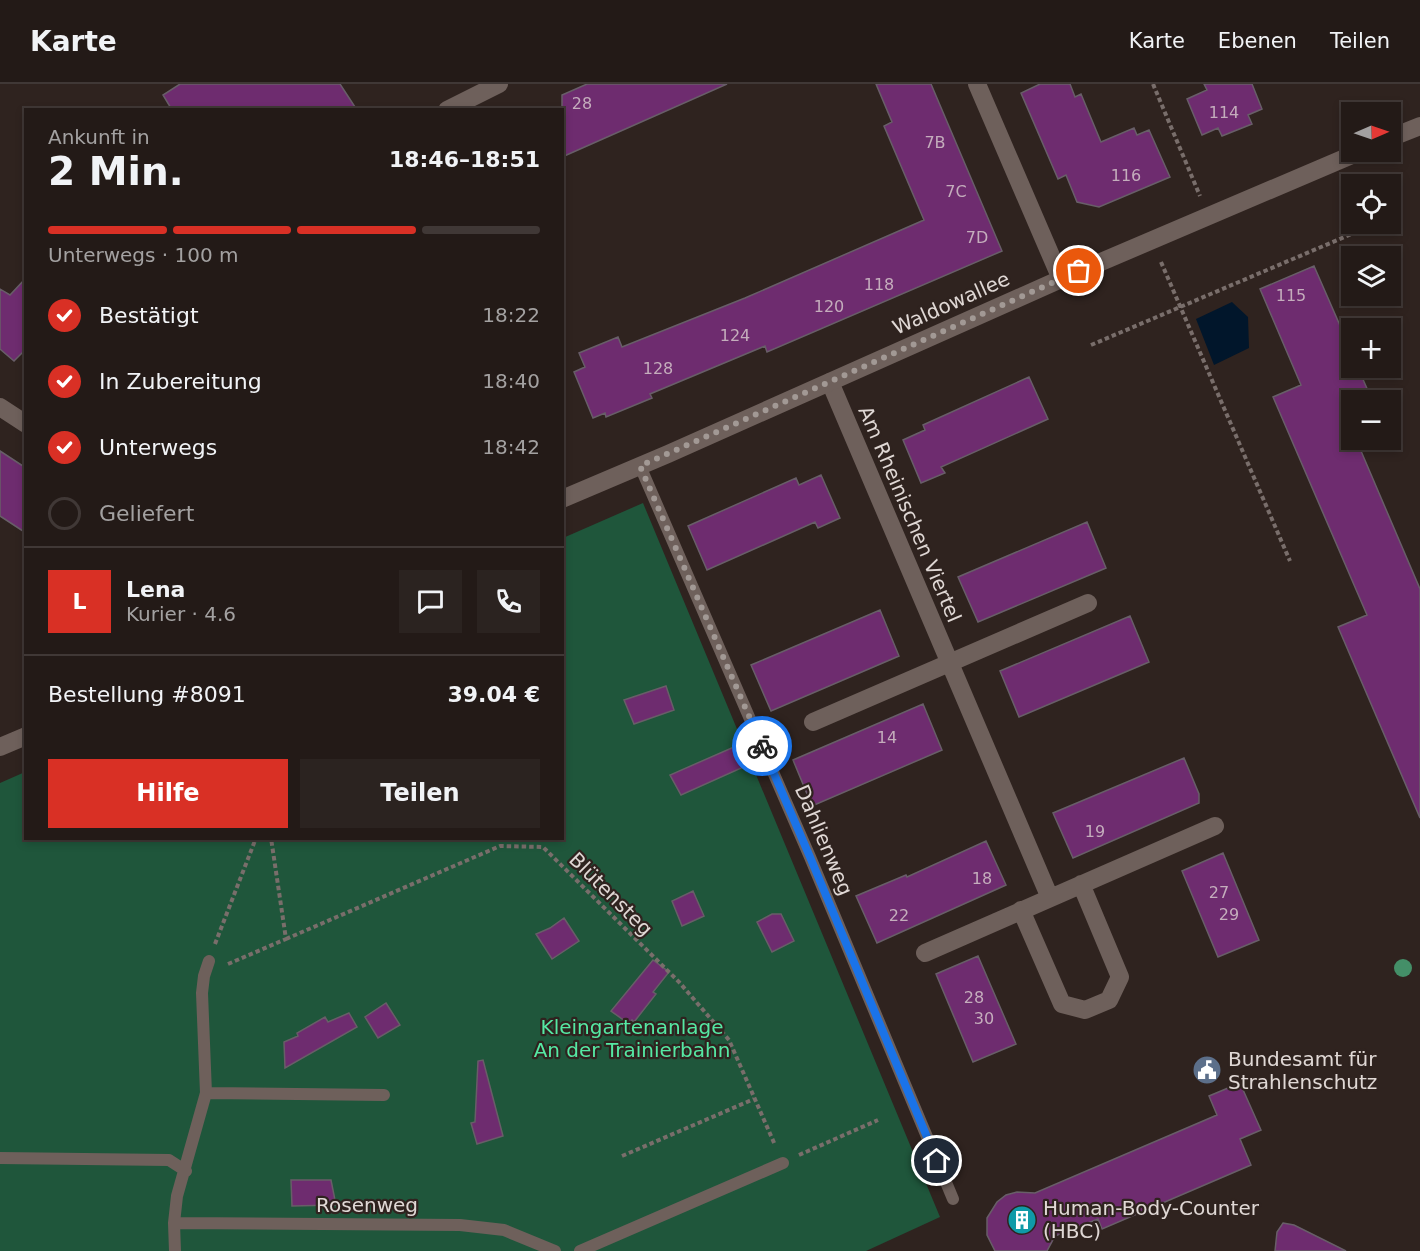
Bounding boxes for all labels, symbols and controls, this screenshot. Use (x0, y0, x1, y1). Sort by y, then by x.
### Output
text: Karte (30, 25, 117, 58)
text: Karte (1129, 29, 1185, 53)
text: Ebenen (1218, 29, 1297, 53)
text: Teilen (1330, 29, 1390, 53)
house number: 28 (572, 94, 592, 113)
north arrow (1341, 102, 1401, 162)
map controls (1341, 102, 1401, 450)
house number: 114 (1209, 103, 1239, 122)
text: Ankunft in (48, 125, 150, 149)
house number: 7B (924, 133, 946, 152)
text: 18:46–18:51 (389, 147, 540, 172)
text: 2 Min. (48, 149, 183, 194)
house number: 116 (1111, 166, 1141, 185)
button: locate (1341, 174, 1401, 234)
house number: 7C (945, 182, 967, 201)
house number: 7D (966, 228, 988, 247)
text: Unterwegs · 100 m (48, 243, 239, 267)
pin (1053, 245, 1104, 296)
button: layers (1341, 246, 1401, 306)
icon: bag (1062, 254, 1095, 287)
street label: Waldowallee (889, 266, 1013, 340)
house number: 118 (864, 275, 894, 294)
house number: 115 (1276, 286, 1306, 305)
house number: 120 (814, 297, 844, 316)
icon: check (48, 299, 81, 332)
text: Bestätigt (99, 303, 199, 328)
text: 18:22 (482, 303, 540, 327)
button: + (1341, 318, 1401, 378)
house number: 124 (720, 326, 750, 345)
house number: 128 (643, 359, 673, 378)
icon: check (48, 365, 81, 398)
text: In Zubereitung (99, 369, 262, 394)
text: 18:40 (482, 369, 540, 393)
button: − (1341, 390, 1401, 450)
street label: Am Rheinischen Viertel (854, 402, 966, 626)
icon: check (48, 431, 81, 464)
text: Unterwegs (99, 435, 217, 460)
text: 18:42 (482, 435, 540, 459)
text: Geliefert (99, 501, 194, 526)
button: chat (399, 570, 462, 633)
button: phone (477, 570, 540, 633)
text: Lena (126, 577, 185, 602)
text: L (72, 589, 87, 614)
text: Kurier · 4.6 (126, 602, 236, 626)
text: Bestellung #8091 (48, 682, 246, 707)
text: 39.04 € (447, 682, 540, 707)
courier (732, 716, 792, 776)
house number: 14 (877, 728, 897, 747)
icon: bike (746, 730, 779, 763)
button: Hilfe (48, 759, 288, 828)
button: Teilen (300, 759, 540, 828)
street label: Dahlienweg (790, 781, 858, 899)
house number: 19 (1085, 822, 1105, 841)
street label: Blütensteg (564, 847, 658, 941)
house number: 18 (972, 869, 992, 888)
house number: 27 (1209, 883, 1229, 902)
house number: 29 (1219, 905, 1239, 924)
house number: 22 (889, 906, 909, 925)
house number: 28 (964, 988, 984, 1007)
house number: 30 (974, 1009, 994, 1028)
park label: Kleingartenanlage An der Trainierbahn (534, 1015, 730, 1062)
place label: Bundesamt für Strahlenschutz (1228, 1047, 1377, 1094)
public building icon: Bundesamt für Strahlenschutz (1191, 1054, 1223, 1086)
pin (911, 1135, 962, 1186)
icon: home (920, 1144, 953, 1177)
street label: Rosenweg (316, 1193, 418, 1217)
place label: Human-Body-Counter (HBC) (1043, 1196, 1260, 1243)
building icon: Human-Body-Counter (HBC) (1006, 1204, 1038, 1236)

